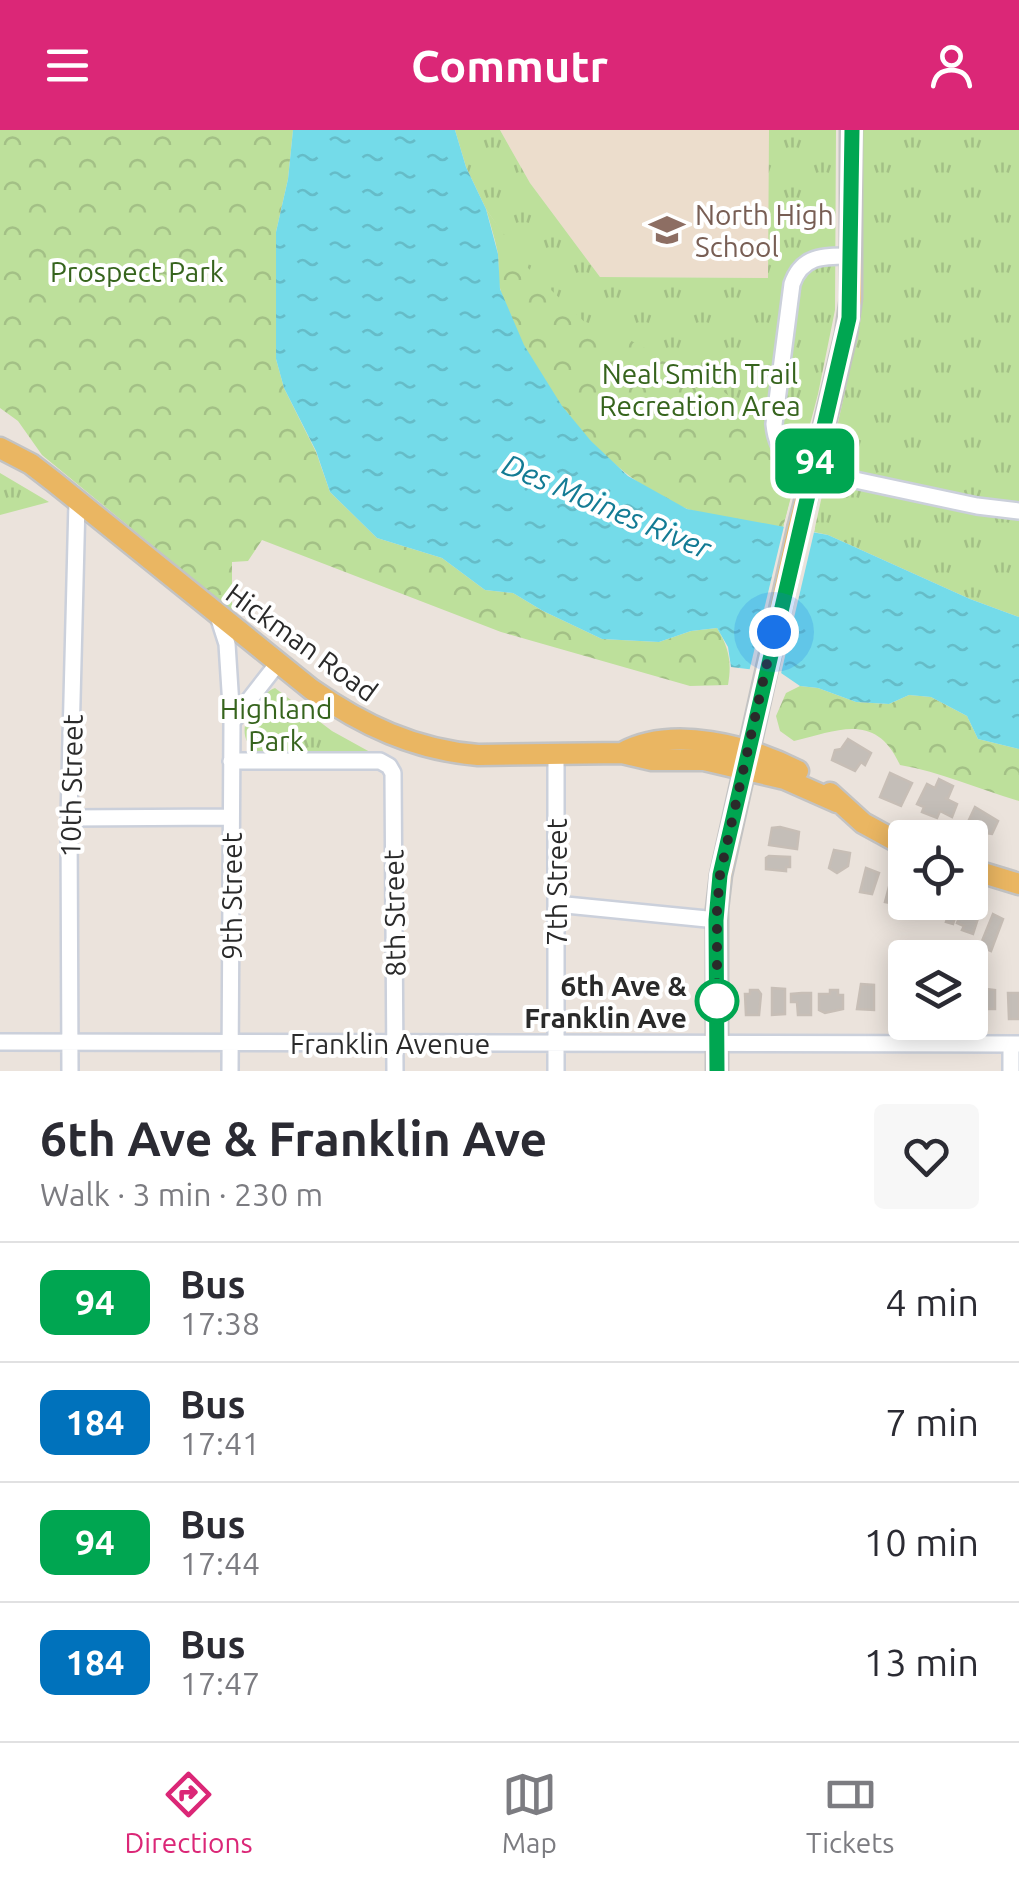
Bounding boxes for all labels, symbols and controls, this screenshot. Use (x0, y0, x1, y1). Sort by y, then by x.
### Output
icon: menu (40, 38, 95, 93)
icon: person (924, 38, 979, 93)
text: Commutr (411, 40, 608, 91)
place label: North High School (695, 199, 834, 262)
school or university icon: North High School (648, 211, 686, 249)
park label: Prospect Park (50, 256, 224, 287)
park label: Neal Smith Trail Recreation Area (599, 358, 801, 421)
line badge: 94 (770, 428, 860, 494)
text: 94 (795, 441, 835, 481)
water label: Des Moines River (498, 447, 718, 566)
street label: Hickman Road (220, 577, 384, 707)
your location (749, 607, 799, 657)
park label: Highland Park (220, 693, 332, 756)
street label: 10th Street (54, 714, 88, 858)
street label: 7th Street (541, 818, 572, 946)
map controls (888, 820, 988, 1040)
button: locate (888, 820, 988, 920)
street label: 9th Street (216, 832, 247, 960)
street label: 8th Street (377, 849, 411, 977)
button: layers (888, 940, 988, 1040)
place label: 6th Ave & Franklin Ave (524, 970, 688, 1033)
marker: 6th Ave & Franklin Ave (696, 980, 738, 1022)
street label: Franklin Avenue (290, 1028, 490, 1059)
button: heart (874, 1104, 979, 1209)
text: 6th Ave & Franklin Ave (40, 1111, 547, 1165)
text: Walk · 3 min · 230 m (40, 1176, 323, 1212)
text: Bus (180, 1263, 245, 1305)
text: 4 min (885, 1281, 979, 1323)
text: 94 (75, 1282, 115, 1322)
text: 17:38 (180, 1305, 260, 1341)
text: Bus (180, 1383, 245, 1425)
text: 7 min (885, 1401, 979, 1443)
text: 184 (65, 1402, 125, 1442)
text: 17:41 (180, 1425, 260, 1461)
text: Bus (180, 1503, 245, 1545)
text: 10 min (864, 1521, 979, 1563)
text: 94 (75, 1522, 115, 1562)
text: 17:44 (180, 1545, 260, 1581)
text: Bus (180, 1623, 245, 1665)
text: 13 min (864, 1641, 979, 1683)
text: 184 (65, 1642, 125, 1682)
text: 17:47 (180, 1665, 260, 1701)
tab: Directions (125, 1767, 253, 1858)
tab: Map (502, 1767, 557, 1858)
tab: Tickets (806, 1767, 894, 1858)

